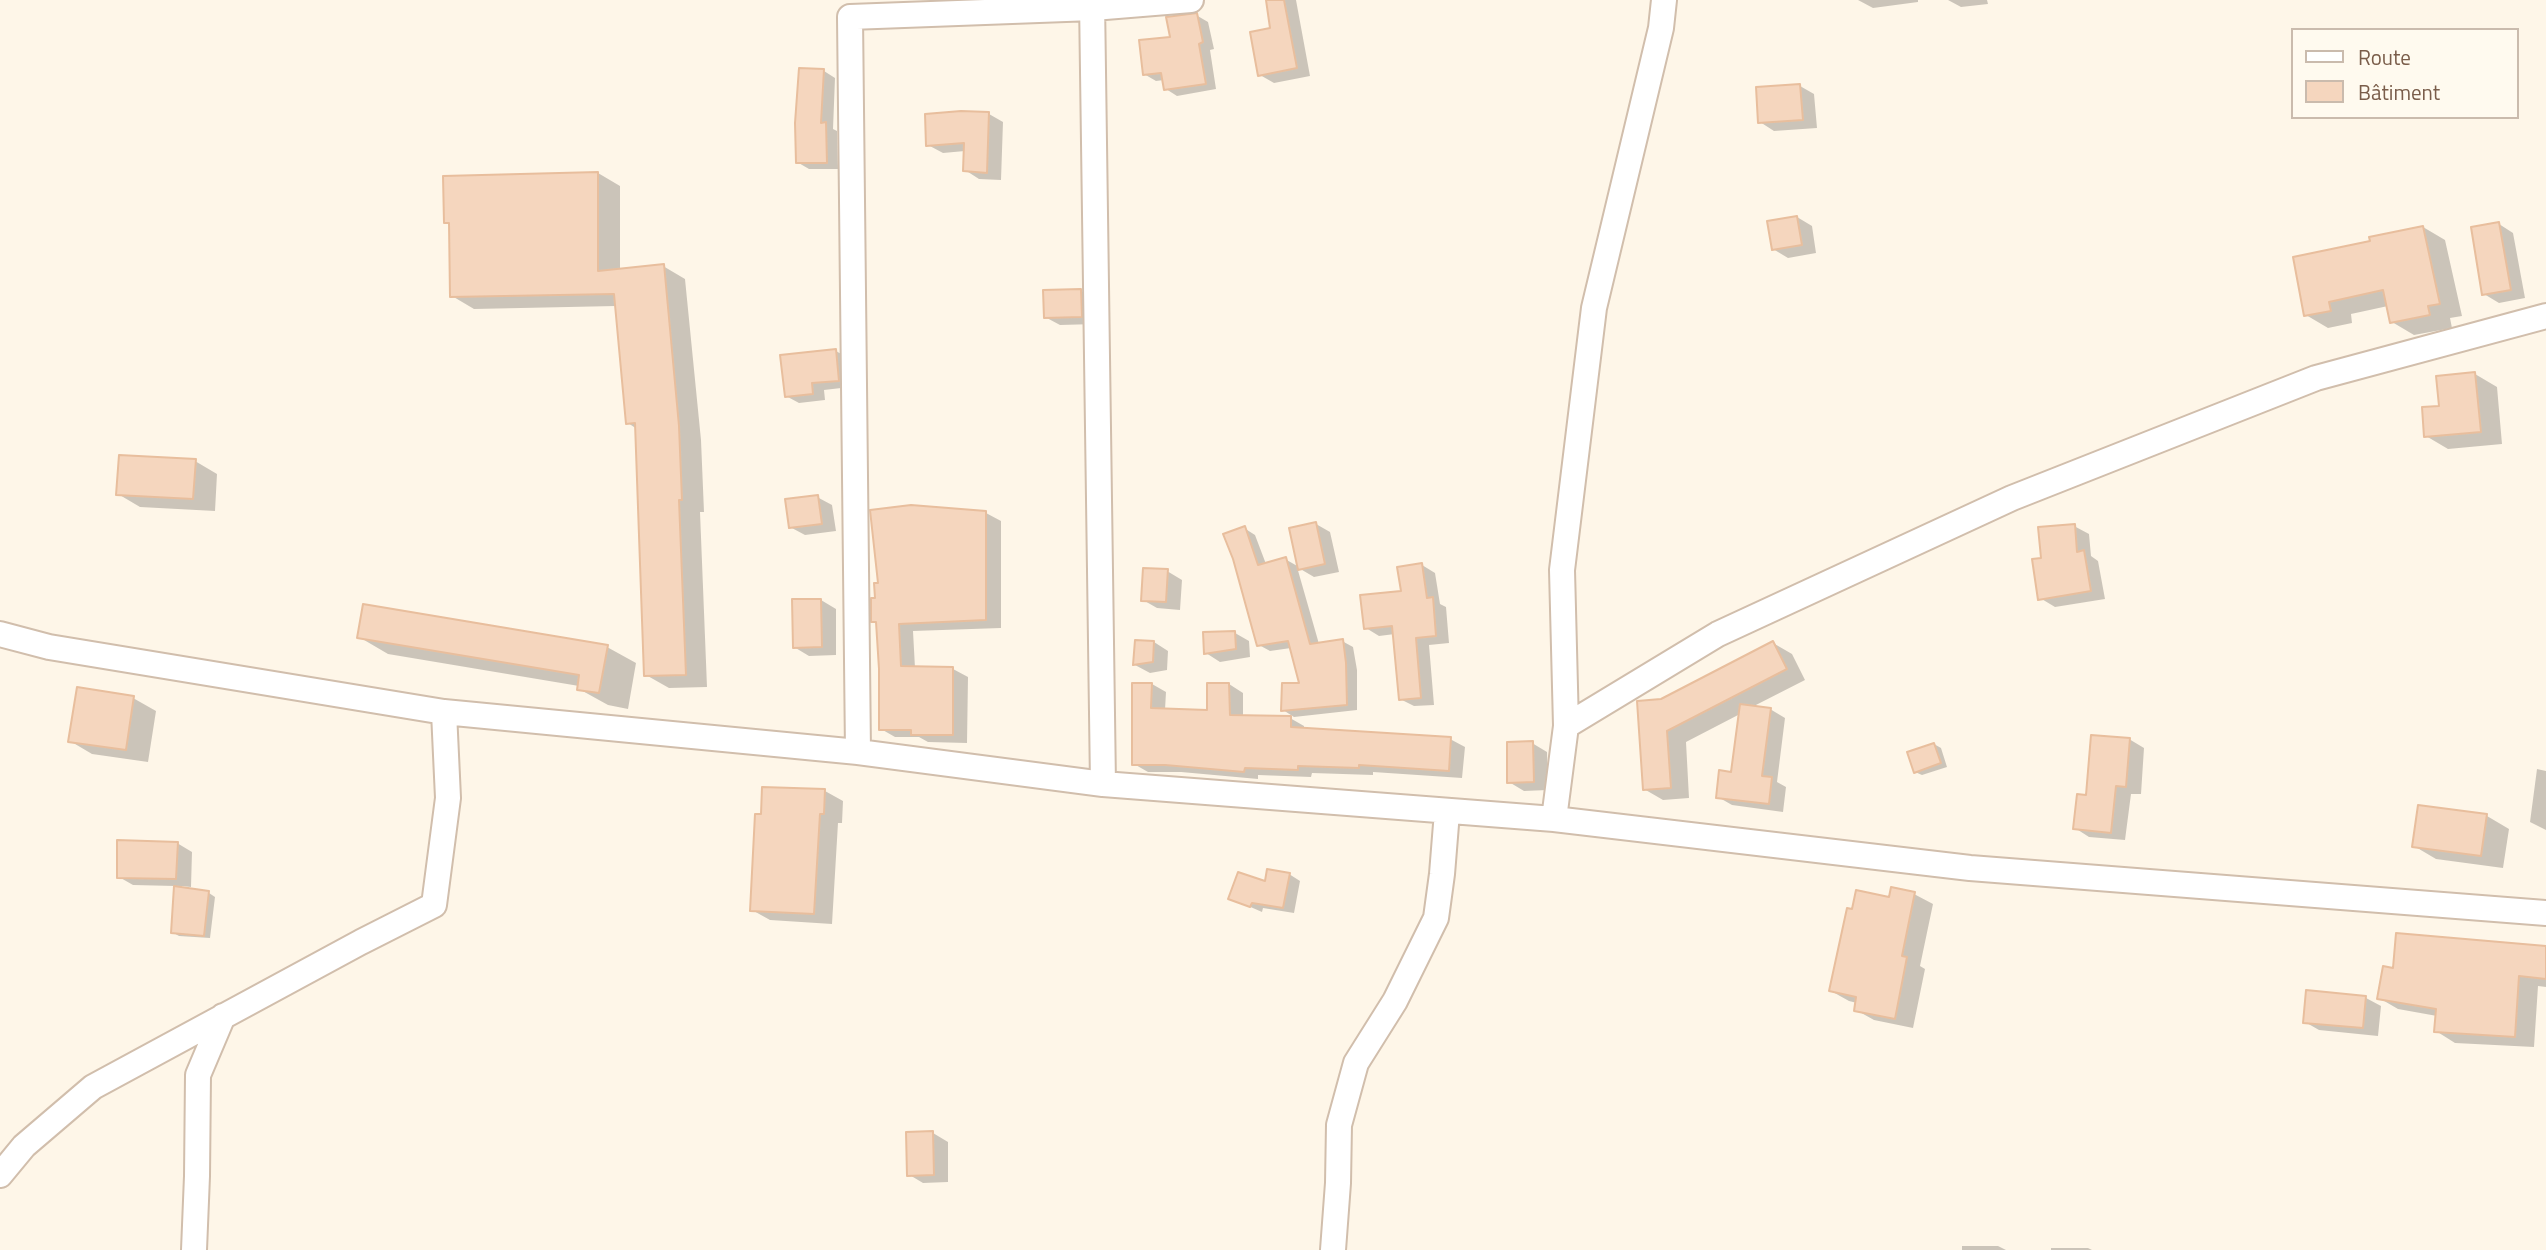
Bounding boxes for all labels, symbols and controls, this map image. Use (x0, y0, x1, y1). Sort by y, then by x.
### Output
legend (2290, 28, 2518, 119)
text: Route (2358, 41, 2411, 73)
text: Bâtiment (2358, 76, 2440, 108)

